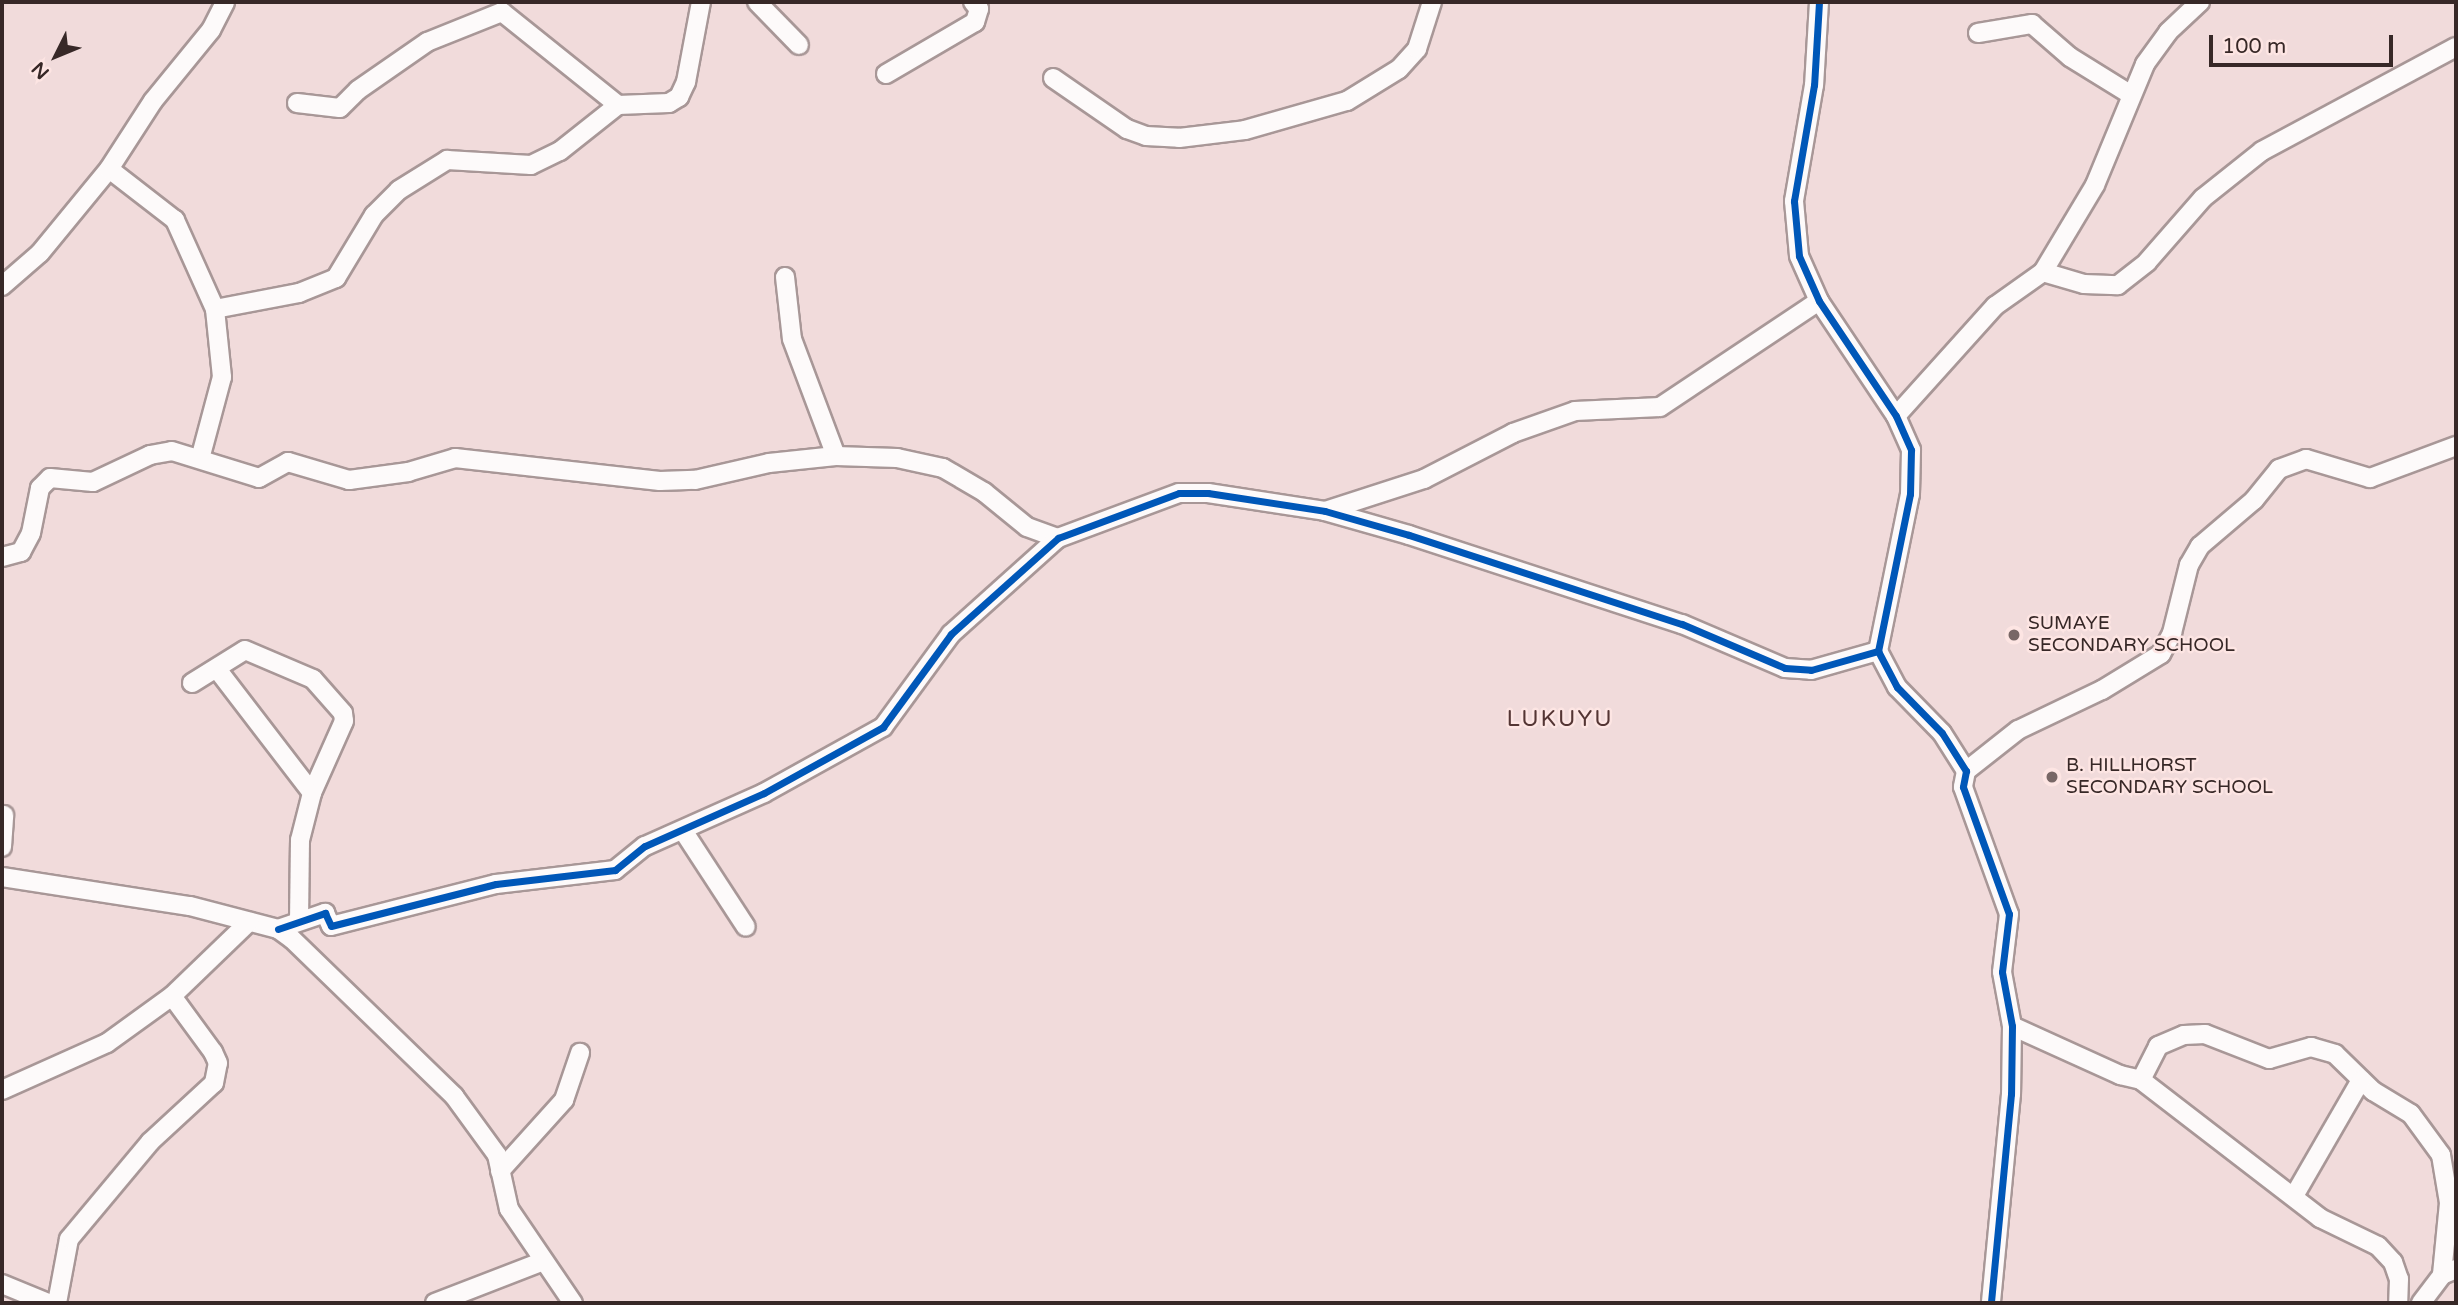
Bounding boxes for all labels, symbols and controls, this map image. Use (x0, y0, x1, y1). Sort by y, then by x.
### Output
north arrow (21, 21, 91, 91)
scale bar (2213, 21, 2397, 65)
text: 100 m (2222, 34, 2286, 59)
text: N (27, 57, 54, 83)
place label: SUMAYE SECONDARY SCHOOL (2028, 613, 2235, 657)
marker: SUMAYE SECONDARY SCHOOL (2006, 627, 2022, 643)
district label: LUKUYU (1507, 705, 1613, 733)
place label: B. HILLHORST SECONDARY SCHOOL (2066, 755, 2273, 799)
marker: B. HILLHORST SECONDARY SCHOOL (2044, 769, 2060, 785)

